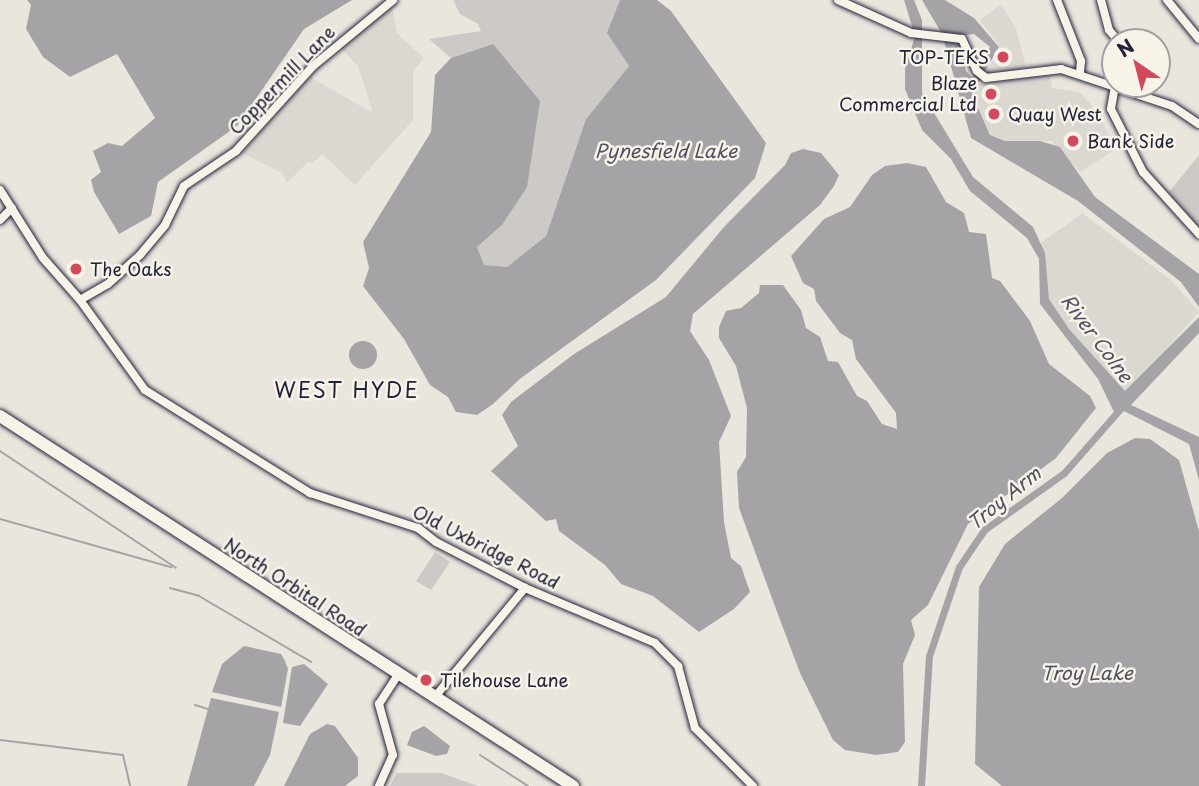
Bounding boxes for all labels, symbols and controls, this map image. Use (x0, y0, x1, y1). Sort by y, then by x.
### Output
street label: Coppermill Lane (225, 21, 339, 139)
north arrow (1101, 28, 1171, 98)
text: N (1111, 32, 1139, 63)
place label: TOP-TEKS (899, 46, 989, 68)
marker: TOP-TEKS (995, 49, 1011, 65)
place label: Blaze Commercial Ltd (839, 73, 977, 116)
marker: Blaze Commercial Ltd (983, 86, 999, 102)
place label: Quay West (1008, 103, 1103, 125)
marker: Quay West (986, 106, 1002, 122)
place label: Bank Side (1087, 130, 1174, 152)
marker: Bank Side (1065, 133, 1081, 149)
water label: Pynesfield Lake (595, 140, 737, 162)
place label: The Oaks (90, 258, 172, 280)
marker: The Oaks (68, 261, 84, 277)
water label: River Colne (1056, 289, 1138, 387)
district label: WEST HYDE (275, 376, 419, 402)
water label: Troy Arm (963, 461, 1045, 535)
street label: Old Uxbridge Road (409, 501, 563, 593)
street label: North Orbital Road (219, 533, 371, 641)
water label: Troy Lake (1041, 662, 1133, 684)
place label: Tilehouse Lane (440, 669, 569, 691)
marker: Tilehouse Lane (418, 672, 434, 688)

